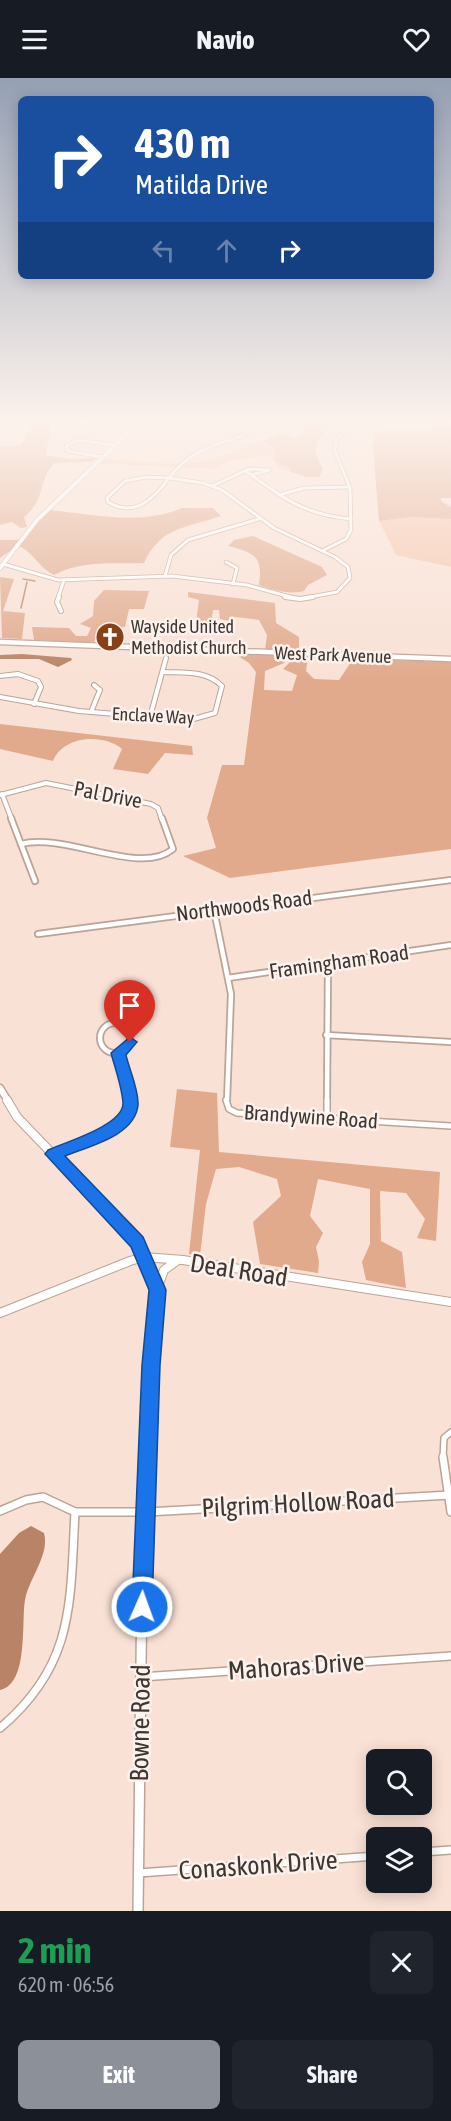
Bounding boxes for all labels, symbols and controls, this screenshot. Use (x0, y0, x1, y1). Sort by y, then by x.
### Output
icon: menu (18, 23, 51, 56)
icon: heart (400, 23, 433, 56)
text: Navio (196, 24, 255, 55)
text: 430 m (135, 119, 230, 167)
icon: right (36, 120, 114, 198)
text: Matilda Drive (135, 169, 268, 200)
icon: left (147, 234, 180, 267)
icon: ahead (210, 234, 243, 267)
icon: right (273, 234, 306, 267)
place label: Wayside United Methodist Church (131, 616, 247, 658)
church icon: Wayside United Methodist Church (94, 621, 126, 653)
street label: West Park Avenue (274, 642, 392, 667)
street label: Enclave Way (111, 703, 195, 728)
street label: Pal Drive (72, 776, 144, 812)
street label: Northwoods Road (174, 885, 313, 925)
street label: Framingham Road (267, 939, 410, 983)
pin (104, 980, 155, 1042)
icon: arrive (113, 989, 146, 1022)
street label: Brandywine Road (243, 1099, 379, 1133)
street label: Deal Road (188, 1247, 290, 1293)
street label: Pilgrim Hollow Road (201, 1483, 395, 1523)
position arrow (110, 1575, 174, 1639)
street label: Mahoras Drive (227, 1646, 365, 1686)
street label: Bowne Road (124, 1664, 156, 1782)
map controls (366, 1749, 432, 1893)
button: search (366, 1749, 432, 1815)
button: layers (366, 1827, 432, 1893)
street label: Conaskonk Drive (178, 1844, 338, 1886)
text: 2 min (18, 1929, 92, 1971)
button: close (370, 1931, 433, 1994)
text: 620 m · 06:56 (18, 1973, 114, 1996)
button: Exit (18, 2040, 220, 2109)
button: Share (232, 2040, 433, 2109)

